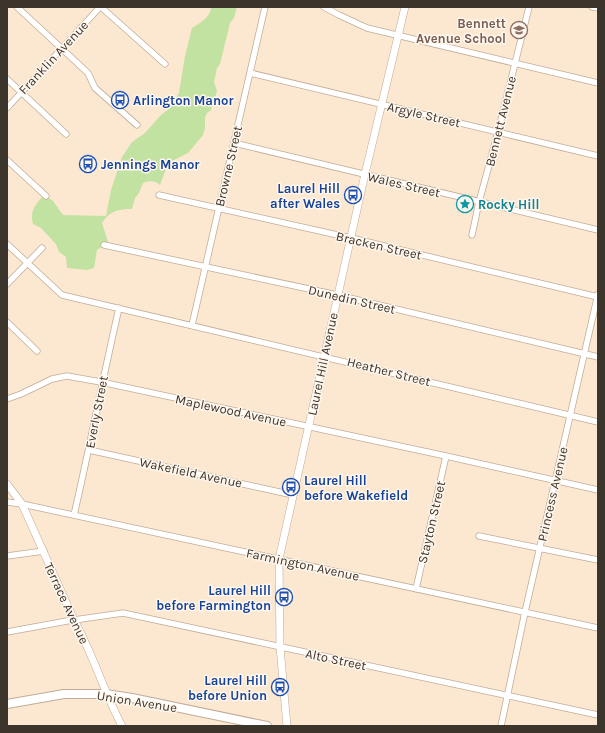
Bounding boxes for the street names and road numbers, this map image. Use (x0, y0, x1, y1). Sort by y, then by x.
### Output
street label: Franklin Avenue (15, 17, 91, 97)
street label: Bennett Avenue (482, 74, 519, 168)
street label: Argyle Street (386, 99, 462, 130)
street label: Browne Street (212, 124, 245, 208)
street label: Wales Street (366, 169, 442, 200)
street label: Bracken Street (335, 228, 423, 263)
street label: Dunedin Street (307, 282, 397, 317)
street label: Laurel Hill Avenue (304, 311, 341, 417)
street label: Heather Street (346, 354, 432, 389)
street label: Everly Street (82, 374, 111, 450)
street label: Maplewood Avenue (174, 391, 288, 430)
street label: Princess Avenue (534, 445, 571, 543)
street label: Wakefield Avenue (138, 454, 244, 491)
street label: Stayton Street (415, 479, 448, 565)
street label: Farmington Avenue (245, 545, 361, 584)
street label: Terrace Avenue (41, 560, 92, 647)
street label: Alto Street (304, 646, 368, 673)
street label: Union Avenue (96, 688, 178, 715)

